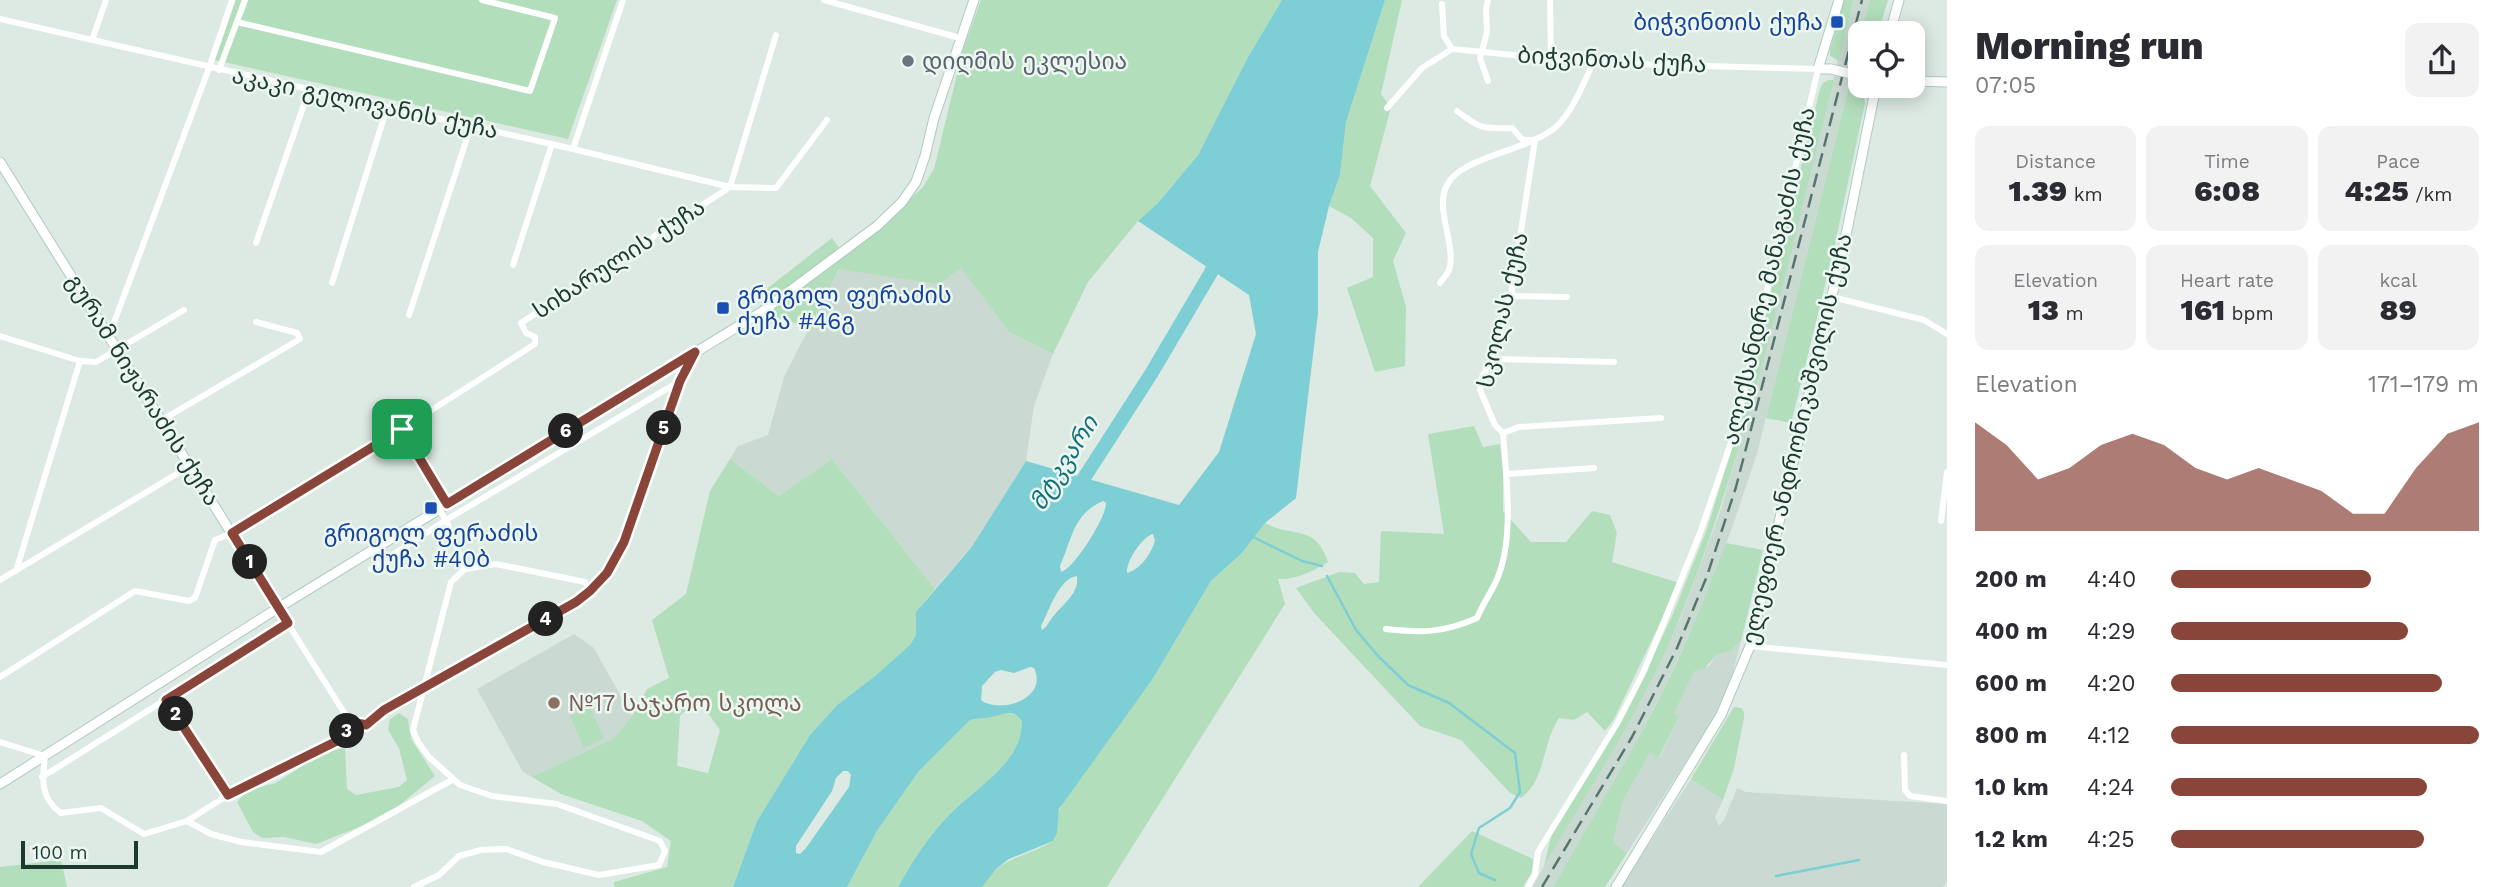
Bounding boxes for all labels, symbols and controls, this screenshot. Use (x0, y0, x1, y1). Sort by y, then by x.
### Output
place label: ბიჭვინთის ქუჩა (1633, 9, 1823, 36)
marker: ბიჭვინთის ქუჩა (1829, 14, 1845, 30)
map controls (1848, 21, 1925, 98)
button: locate (1848, 21, 1925, 98)
button: share (2405, 23, 2479, 97)
text: Morning run (1975, 24, 2204, 68)
street label: ბიჭვინთას ქუჩა (1517, 42, 1707, 78)
place label: დიღმის ეკლესია (922, 48, 1127, 75)
marker: დიღმის ეკლესია (900, 53, 916, 69)
street label: აკაკი გელოვანის ქუჩა (230, 62, 500, 144)
text: 07:05 (1975, 72, 2036, 99)
street label: ალექსანდრე მანაგაძის ქუჩა (1717, 104, 1821, 448)
text: Distance (2015, 150, 2096, 173)
text: Time (2204, 150, 2250, 173)
text: Pace (2376, 150, 2420, 173)
text: 1.39 (2009, 173, 2067, 208)
text: 6:08 (2194, 173, 2260, 208)
text: 4:25 (2344, 173, 2409, 208)
text: km (2067, 183, 2103, 206)
text: /km (2409, 183, 2452, 206)
street label: სიხარულის ქუჩა (528, 193, 710, 325)
street label: სკოლას ქუჩა (1472, 230, 1534, 390)
street label: ელეფთერ ანდრონიკაშვილის ქუჩა (1736, 231, 1858, 647)
street label: გურამ ნიჟარაძის ქუჩა (61, 269, 225, 511)
text: Elevation (2013, 269, 2098, 292)
text: Heart rate (2180, 269, 2274, 292)
text: kcal (2380, 269, 2417, 292)
place label: გრიგოლ ფერაძის ქუჩა #46გ (737, 282, 952, 335)
text: 13 (2028, 292, 2059, 327)
text: 161 (2180, 292, 2225, 327)
text: 89 (2380, 292, 2417, 327)
marker: გრიგოლ ფერაძის ქუჩა #46გ (715, 300, 731, 316)
text: m (2059, 302, 2084, 325)
text: bpm (2225, 302, 2274, 325)
text: Elevation (1975, 371, 2078, 398)
text: 171–179 m (2368, 371, 2479, 398)
pin (372, 399, 432, 459)
icon: arrive (383, 410, 421, 448)
pin: 5 (646, 410, 682, 446)
water label: მტკვარი (1024, 410, 1105, 515)
pin: 6 (548, 414, 584, 448)
text: 5 (658, 416, 669, 439)
text: 6 (560, 419, 571, 442)
marker: გრიგოლ ფერაძის ქუჩა #40ბ (423, 500, 439, 516)
place label: გრიგოლ ფერაძის ქუჩა #40ბ (324, 520, 538, 573)
pin: 1 (232, 544, 268, 580)
text: 1 (245, 550, 254, 573)
text: 200 m (1975, 566, 2047, 593)
text: 4:40 (2087, 566, 2136, 593)
pin: 4 (528, 602, 564, 636)
text: 4 (539, 607, 552, 630)
text: 400 m (1975, 618, 2048, 645)
text: 4:29 (2087, 618, 2135, 645)
text: 600 m (1975, 670, 2047, 697)
text: 4:20 (2087, 670, 2136, 697)
place label: №17 საჯარო სკოლა (568, 690, 802, 717)
marker: №17 საჯარო სკოლა (546, 695, 562, 711)
pin: 2 (158, 696, 194, 732)
text: 2 (170, 702, 181, 725)
pin: 3 (330, 714, 364, 748)
text: 3 (341, 719, 352, 742)
text: 800 m (1975, 722, 2047, 749)
text: 4:12 (2087, 722, 2130, 749)
text: 1.0 km (1975, 774, 2049, 801)
text: 4:24 (2087, 774, 2135, 801)
text: 1.2 km (1975, 826, 2048, 853)
text: 4:25 (2087, 826, 2135, 853)
scale bar (21, 838, 138, 870)
text: 100 m (32, 841, 88, 864)

